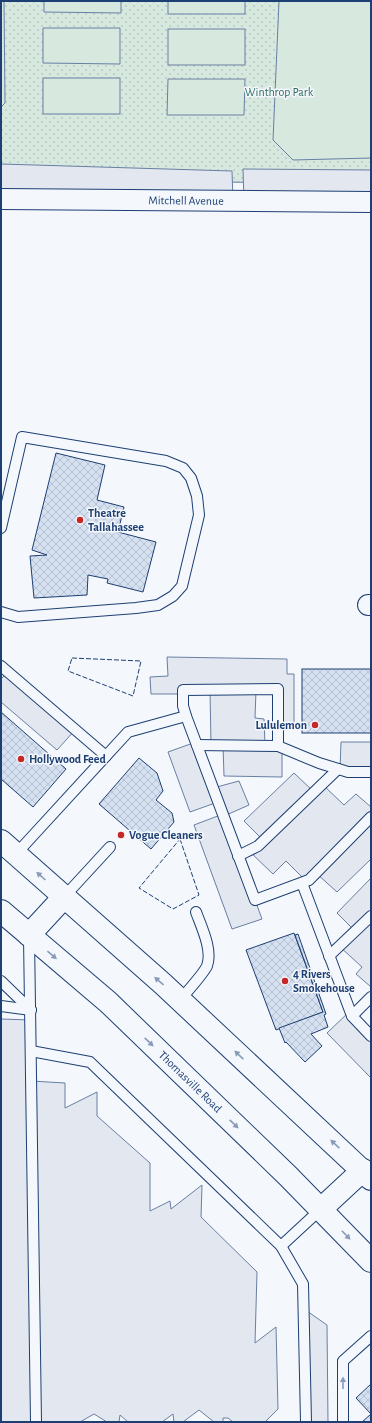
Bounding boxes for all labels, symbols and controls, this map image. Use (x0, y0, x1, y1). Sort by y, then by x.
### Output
park label: Winthrop Park (245, 86, 314, 98)
street label: Mitchell Avenue (148, 194, 224, 207)
place label: Theatre Tallahassee (88, 507, 144, 533)
marker: Theatre Tallahassee (75, 515, 85, 525)
place label: Lululemon (255, 719, 307, 731)
marker: Lululemon (310, 720, 320, 730)
place label: Hollywood Feed (29, 753, 106, 766)
marker: Hollywood Feed (16, 754, 26, 764)
place label: Vogue Cleaners (129, 829, 203, 841)
marker: Vogue Cleaners (116, 830, 126, 840)
one-way arrow (36, 872, 45, 881)
one-way arrow (47, 950, 57, 959)
place label: 4 Rivers Smokehouse (293, 968, 355, 994)
one-way arrow (154, 976, 164, 986)
marker: 4 Rivers Smokehouse (280, 976, 290, 986)
one-way arrow (144, 1037, 154, 1046)
street label: Thomasville Road (156, 1049, 224, 1115)
one-way arrow (234, 1051, 245, 1060)
one-way arrow (229, 1119, 239, 1129)
one-way arrow (330, 1140, 339, 1149)
one-way arrow (341, 1230, 351, 1240)
one-way arrow (340, 1376, 346, 1389)

